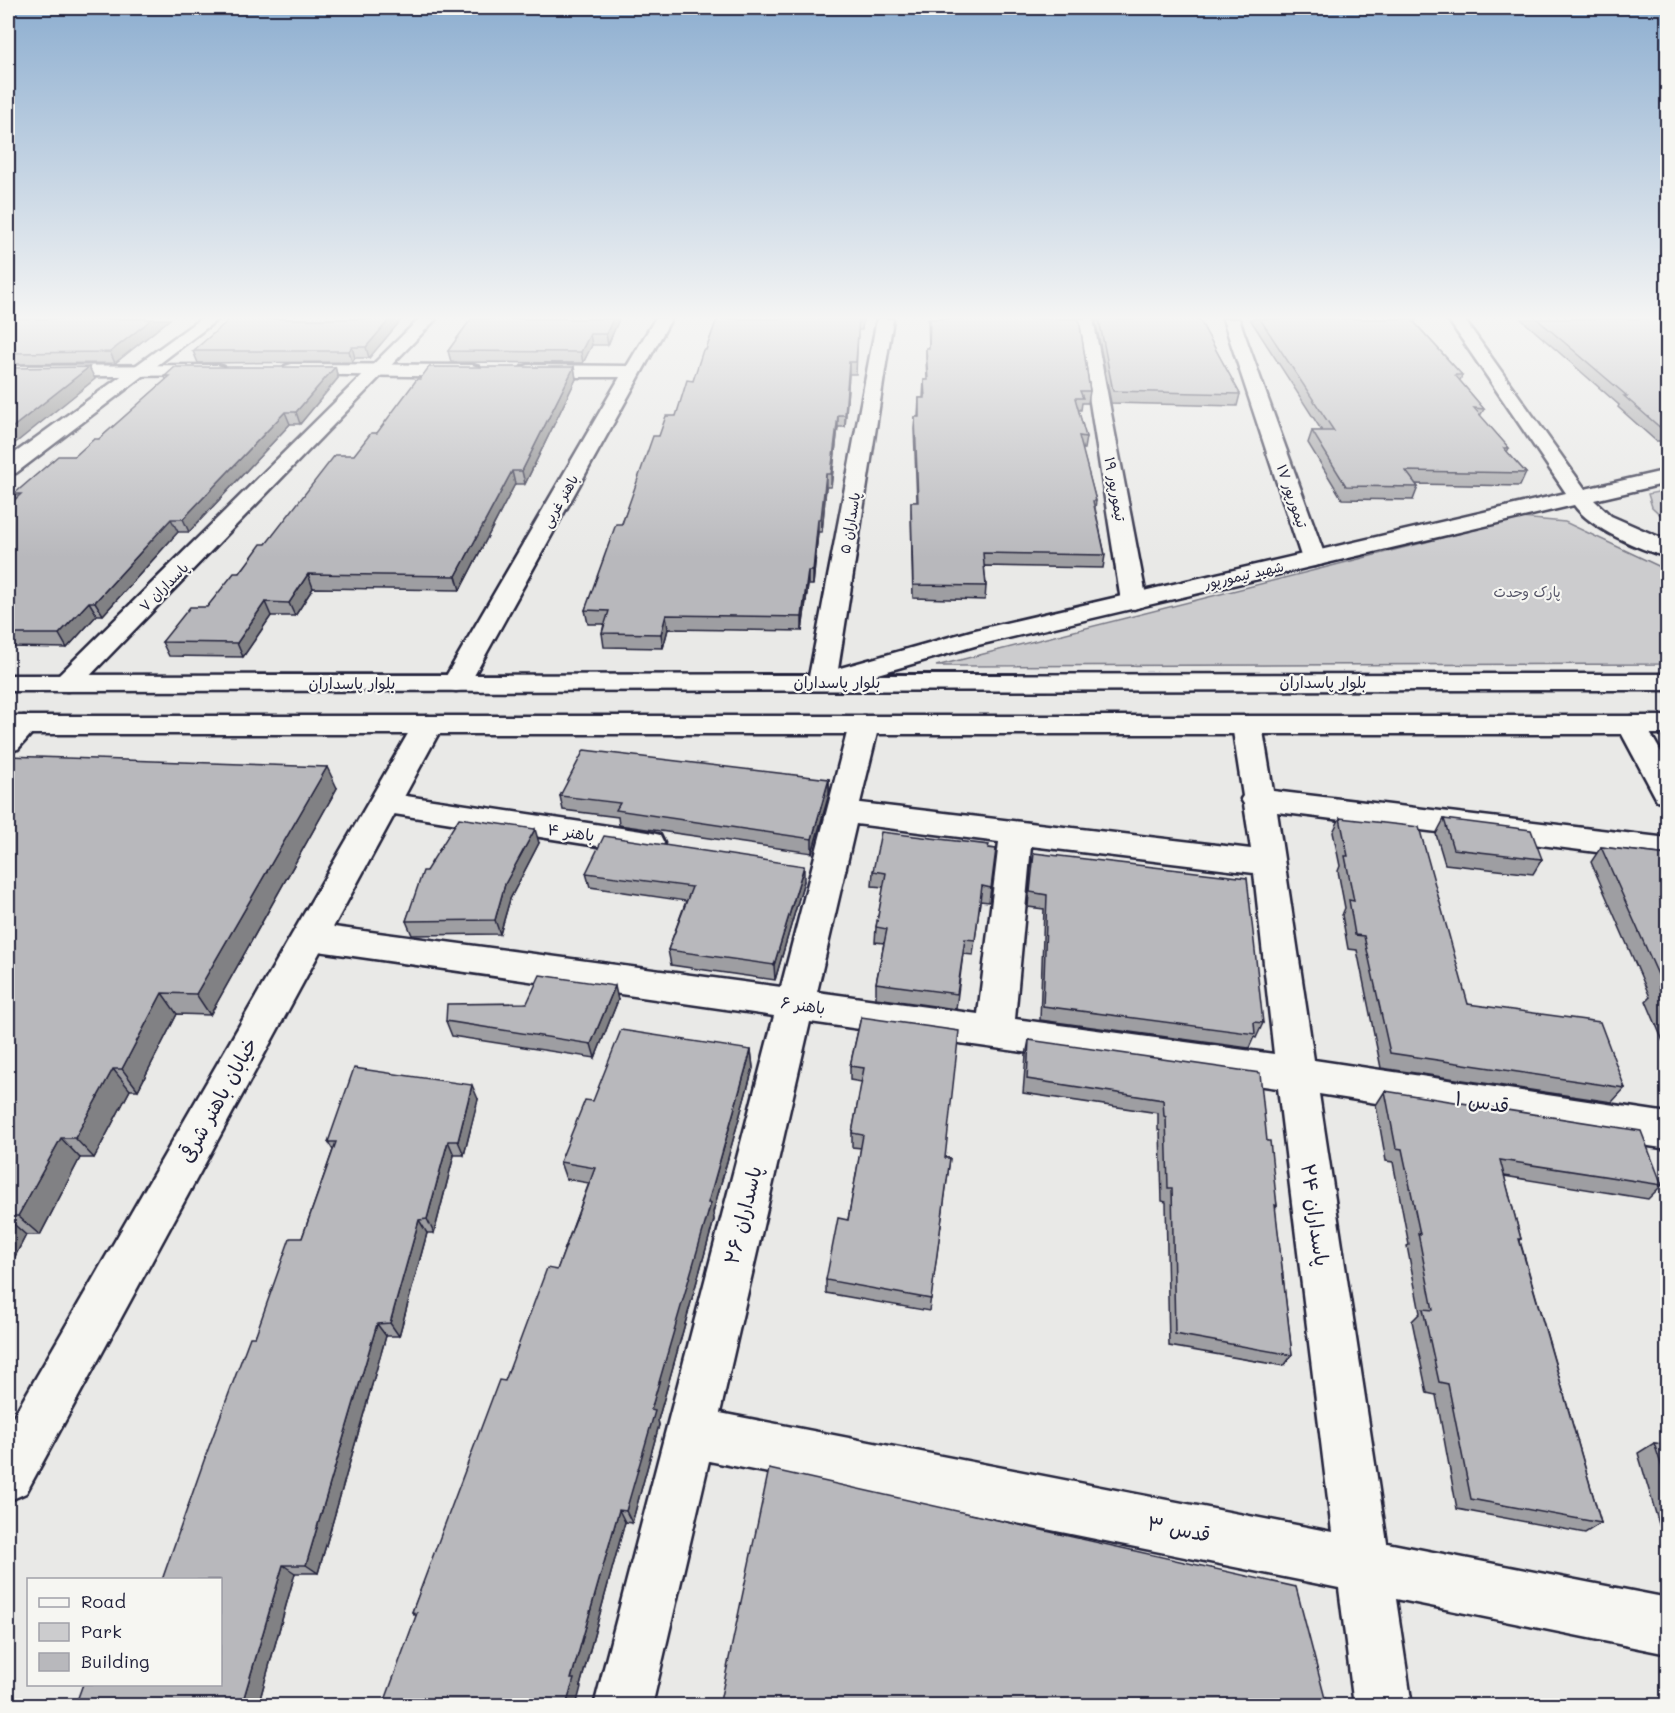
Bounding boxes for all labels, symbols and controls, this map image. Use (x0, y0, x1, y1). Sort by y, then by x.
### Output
street label: تیمورپور ۱۹ (1100, 455, 1131, 524)
street label: تیمورپور ۱۷ (1272, 462, 1312, 531)
street label: باهنر غربی (537, 471, 582, 531)
street label: پاسداران ۵ (835, 491, 865, 555)
street label: شهید تیمورپور (1201, 556, 1286, 594)
street label: پاسداران ۷ (135, 558, 193, 616)
park label: پارک وحدت (1493, 582, 1561, 602)
street label: بلوار پاسداران (794, 671, 880, 693)
street label: بلوار پاسداران (1280, 671, 1366, 693)
street label: بلوار پاسداران (309, 672, 395, 694)
street label: باهنر ۴ (546, 818, 596, 845)
street label: باهنر ۶ (779, 991, 827, 1018)
street label: خیابان باهنر شرقی (172, 1032, 262, 1167)
street label: قدس ۱ (1453, 1084, 1511, 1118)
street label: پاسداران ۲۴ (1295, 1162, 1336, 1268)
street label: پاسداران ۲۶ (717, 1163, 768, 1267)
street label: قدس ۳ (1145, 1509, 1213, 1547)
legend (27, 1578, 222, 1686)
text: Road (81, 1589, 126, 1613)
text: Park (81, 1619, 122, 1643)
text: Building (81, 1649, 149, 1673)

